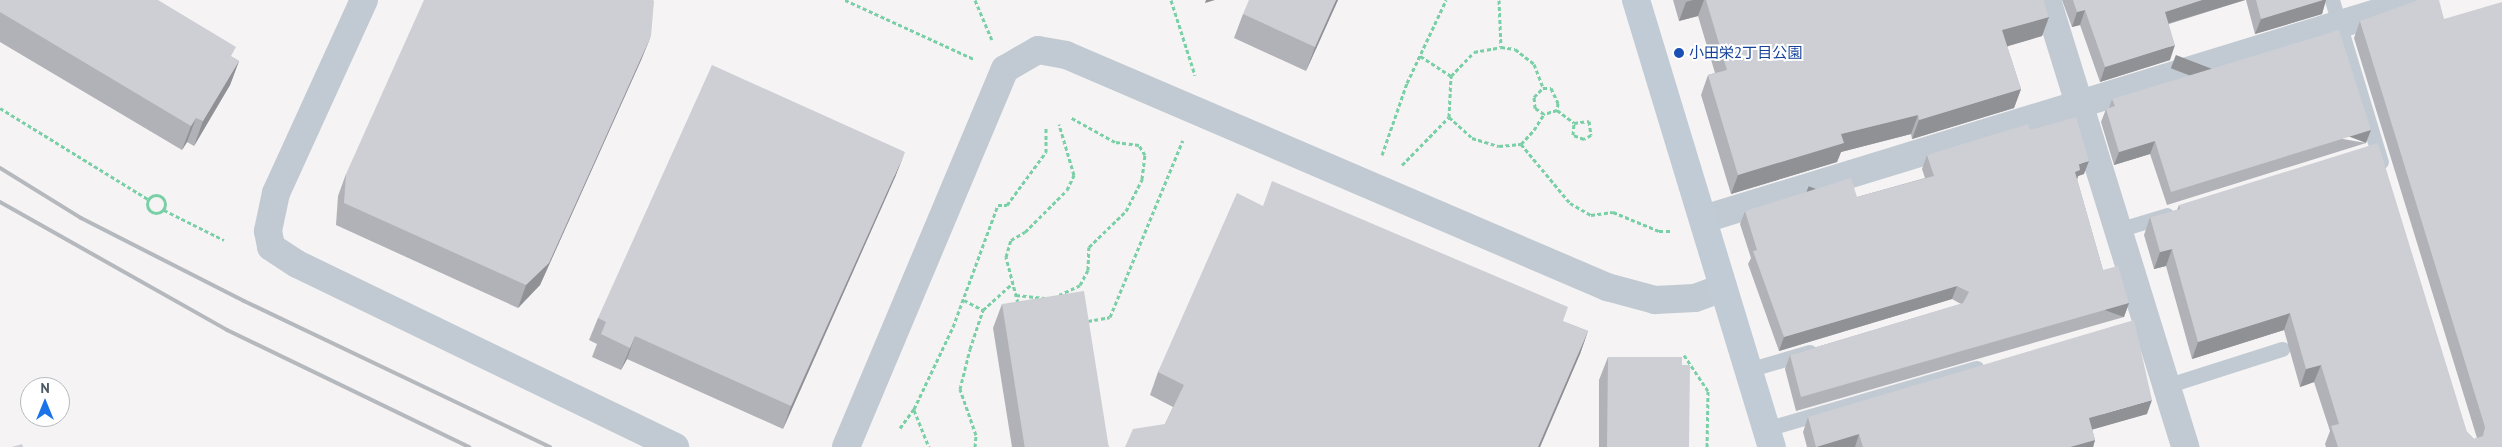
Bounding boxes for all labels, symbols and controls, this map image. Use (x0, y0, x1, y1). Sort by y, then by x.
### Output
place label: 小田栄2丁目公園 (1689, 44, 1802, 62)
marker: 小田栄2丁目公園 (1673, 47, 1685, 59)
north arrow (20, 377, 70, 427)
text: N (40, 379, 50, 397)

